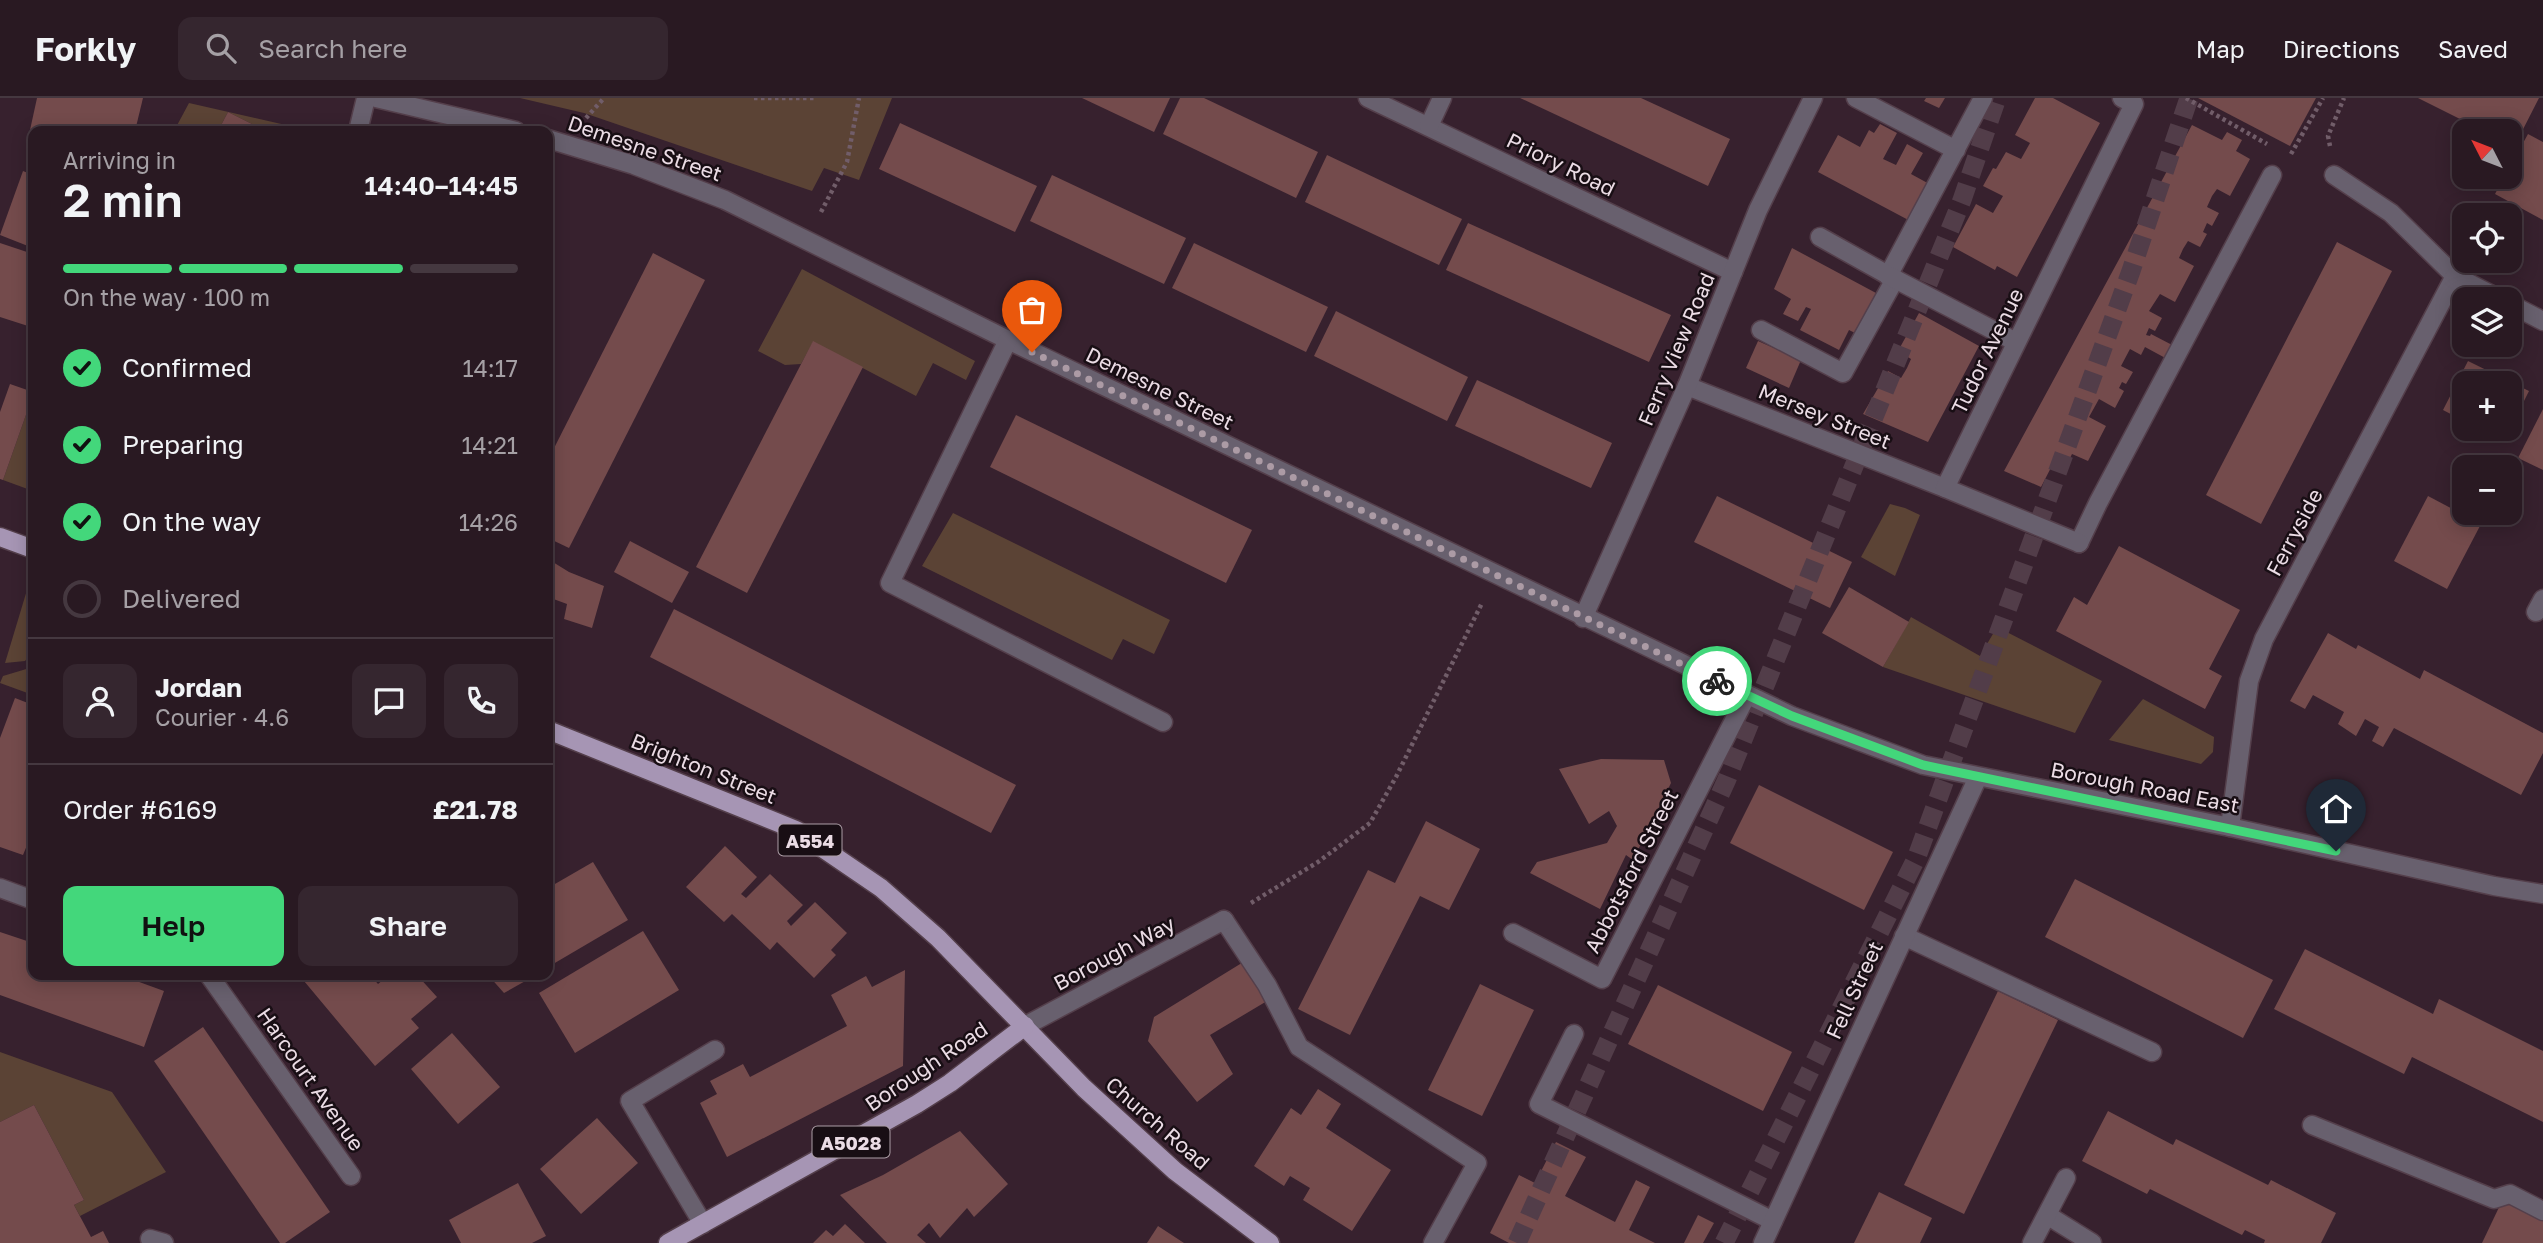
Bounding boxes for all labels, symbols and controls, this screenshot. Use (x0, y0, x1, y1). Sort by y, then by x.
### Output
search box (178, 17, 668, 80)
text: Forkly (35, 29, 136, 68)
icon: search (202, 29, 240, 67)
text: Search here (258, 33, 407, 64)
text: Map (2196, 34, 2245, 63)
text: Directions (2283, 34, 2400, 63)
text: Saved (2438, 34, 2508, 63)
street label: Demesne Street (565, 109, 725, 187)
north arrow (2452, 119, 2522, 189)
map controls (2452, 119, 2522, 525)
street label: Priory Road (1503, 127, 1619, 201)
text: Arriving in (63, 146, 176, 174)
text: 14:40–14:45 (364, 170, 518, 201)
text: 2 min (63, 172, 183, 227)
button: locate (2452, 203, 2522, 273)
street label: Ferry View Road (1632, 268, 1720, 430)
pin (1002, 280, 1062, 352)
text: On the way · 100 m (63, 283, 270, 311)
street label: Tudor Avenue (1945, 284, 2029, 418)
button: layers (2452, 287, 2522, 357)
icon: bag (1013, 291, 1051, 329)
street label: Demesne Street (1082, 341, 1238, 435)
icon: check (63, 349, 101, 387)
text: Confirmed (122, 352, 252, 383)
text: 14:17 (463, 354, 518, 382)
button: + (2452, 371, 2522, 441)
street label: Mersey Street (1755, 378, 1895, 454)
icon: check (63, 426, 101, 464)
text: Preparing (122, 429, 244, 460)
text: 14:21 (461, 431, 518, 459)
button: − (2452, 455, 2522, 525)
street label: Ferryside (2260, 484, 2328, 580)
icon: check (63, 503, 101, 541)
text: On the way (122, 506, 261, 537)
text: 14:26 (459, 508, 518, 536)
text: Delivered (122, 583, 241, 614)
courier (1682, 646, 1752, 716)
icon: bike (1698, 662, 1736, 700)
button: person (63, 664, 137, 738)
button: chat (352, 664, 426, 738)
button: phone (444, 664, 518, 738)
text: Jordan (155, 672, 242, 703)
text: Courier · 4.6 (155, 703, 289, 731)
street label: Brighton Street (627, 727, 781, 809)
street label: Borough Road East (2048, 756, 2242, 818)
pin (2306, 779, 2366, 851)
street label: Abbotsford Street (1578, 785, 1684, 957)
icon: home (2317, 790, 2355, 828)
text: Order #6169 (63, 794, 217, 825)
text: £21.78 (432, 794, 518, 825)
road number: A554 (778, 824, 842, 856)
button: Help (63, 886, 284, 966)
button: Share (298, 886, 518, 966)
street label: Borough Way (1049, 910, 1179, 996)
street label: Fell Street (1820, 937, 1888, 1043)
street label: Harcourt Avenue (252, 1002, 370, 1156)
street label: Borough Road (860, 1015, 992, 1117)
street label: Church Road (1101, 1071, 1215, 1175)
road number: A5028 (812, 1126, 890, 1158)

